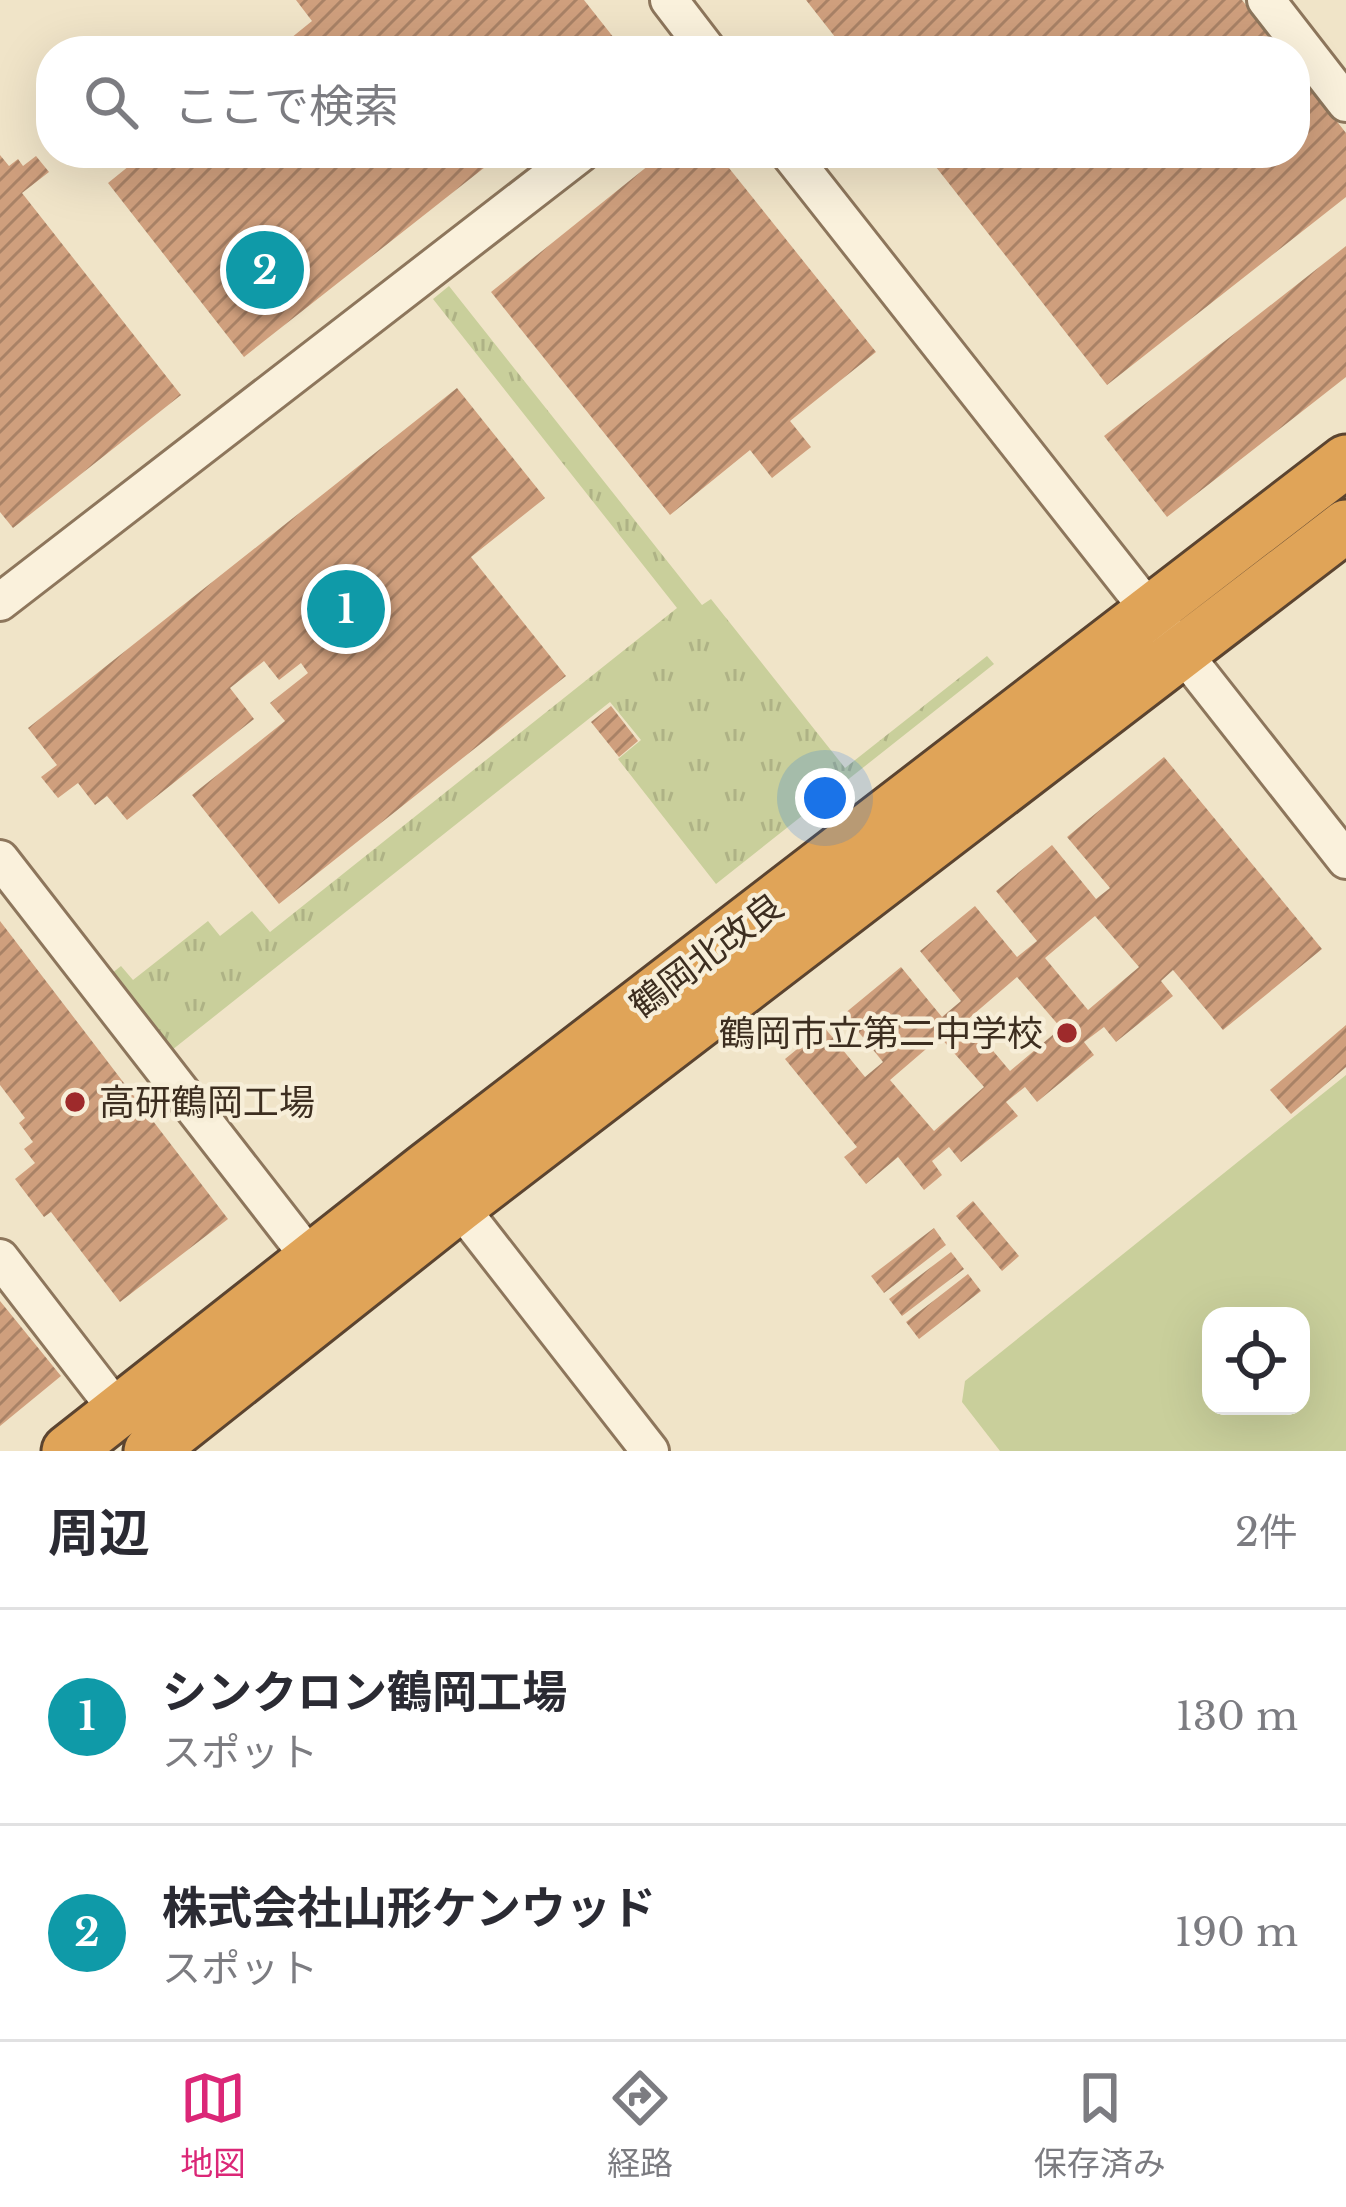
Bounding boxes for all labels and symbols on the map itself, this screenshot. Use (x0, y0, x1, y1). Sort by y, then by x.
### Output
pin: 2 (226, 225, 304, 315)
pin: 1 (307, 564, 385, 654)
your location (795, 768, 855, 828)
street label: 鶴岡北改良 (621, 883, 792, 1028)
place label: 鶴岡市立第二中学校 (719, 1011, 1043, 1056)
marker: 鶴岡市立第二中学校 (1054, 1020, 1080, 1046)
place label: 高研鶴岡工場 (99, 1080, 315, 1125)
marker: 高研鶴岡工場 (62, 1089, 88, 1115)

